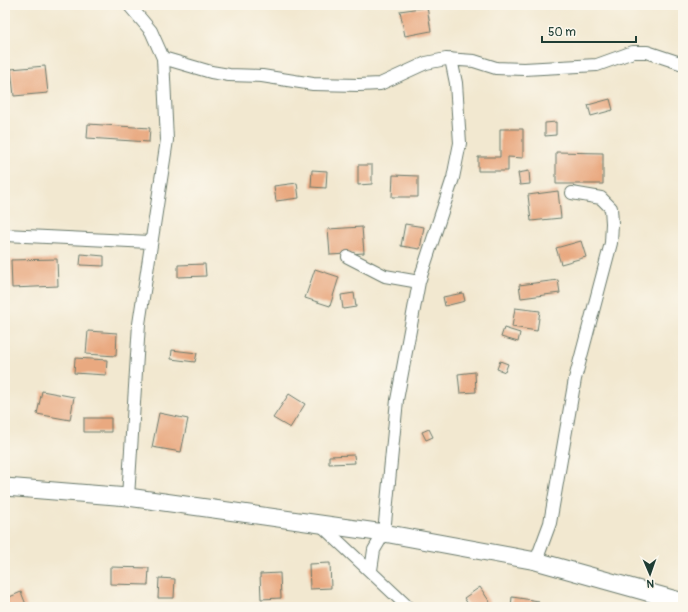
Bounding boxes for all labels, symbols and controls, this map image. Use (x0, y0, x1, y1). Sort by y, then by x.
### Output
scale bar (542, 18, 636, 44)
text: 50 m (548, 25, 576, 40)
north arrow (630, 554, 670, 594)
text: N (646, 577, 654, 590)

